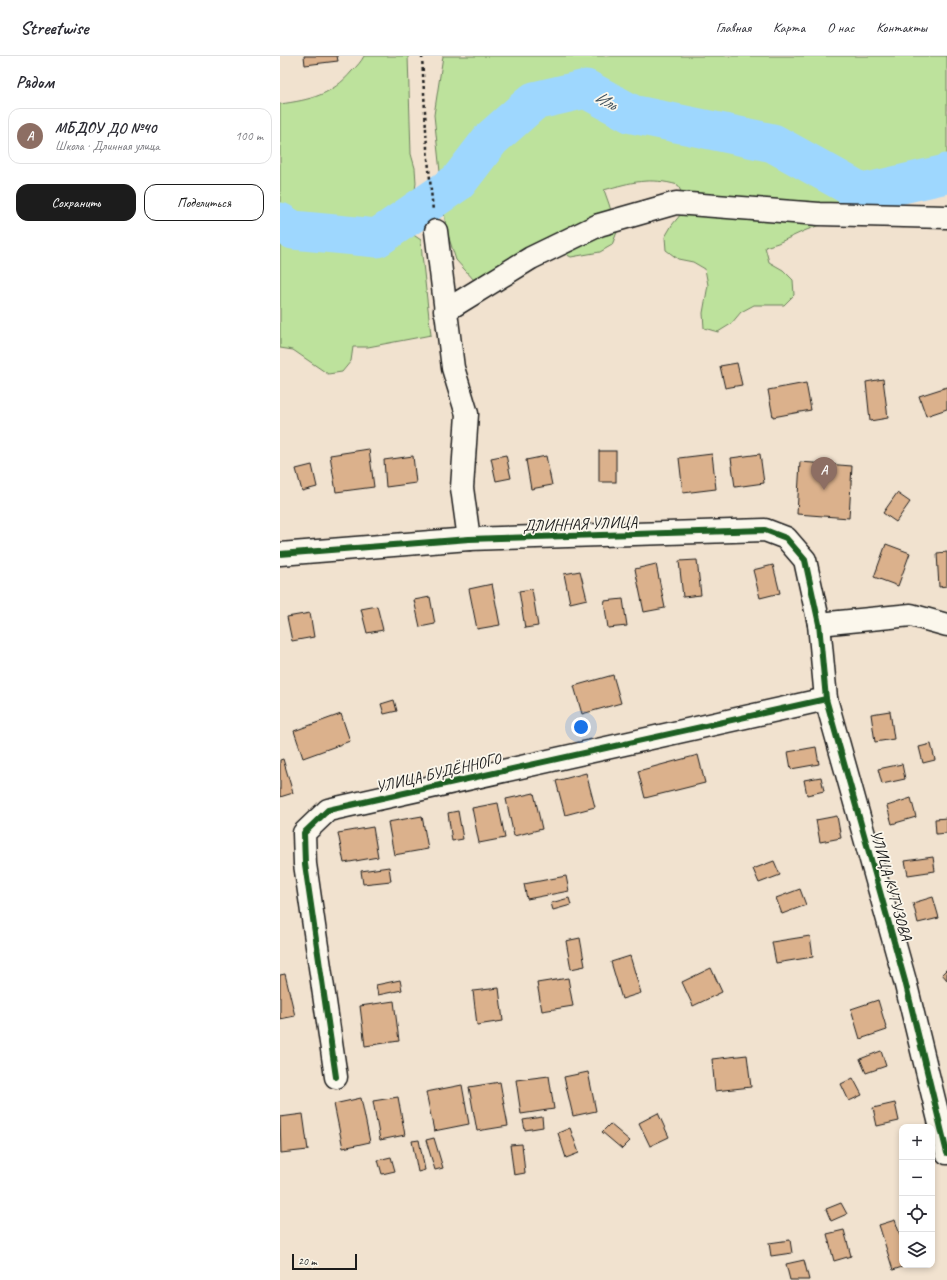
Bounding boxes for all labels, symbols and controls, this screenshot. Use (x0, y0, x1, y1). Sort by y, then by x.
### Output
text: Streetwise (20, 16, 88, 40)
text: Главная (716, 19, 751, 36)
text: Карта (773, 19, 805, 36)
text: О нас (827, 19, 854, 36)
text: Контакты (876, 19, 927, 36)
text: Рядом (16, 72, 54, 93)
water label: Иль (591, 86, 622, 116)
text: МБДОУ ДО №40 (55, 119, 156, 138)
text: A (27, 128, 33, 144)
text: 100 m (235, 128, 263, 144)
text: Школа · Длинная улица (55, 138, 160, 154)
button: Сохранить (16, 184, 136, 221)
button: Поделиться (144, 184, 264, 221)
pin: A (811, 457, 837, 490)
street label: ДЛИННАЯ УЛИЦА (522, 512, 639, 536)
your location (571, 717, 591, 737)
street label: УЛИЦА БУДЁННОГО (374, 748, 505, 797)
street label: УЛИЦА КУТУЗОВА (866, 828, 917, 944)
map controls (899, 1124, 935, 1268)
button: + (899, 1124, 935, 1160)
button: − (899, 1160, 935, 1196)
button: locate (899, 1196, 935, 1232)
button: layers (899, 1232, 935, 1268)
scale bar (292, 1252, 357, 1271)
text: 20 m (298, 1254, 317, 1268)

